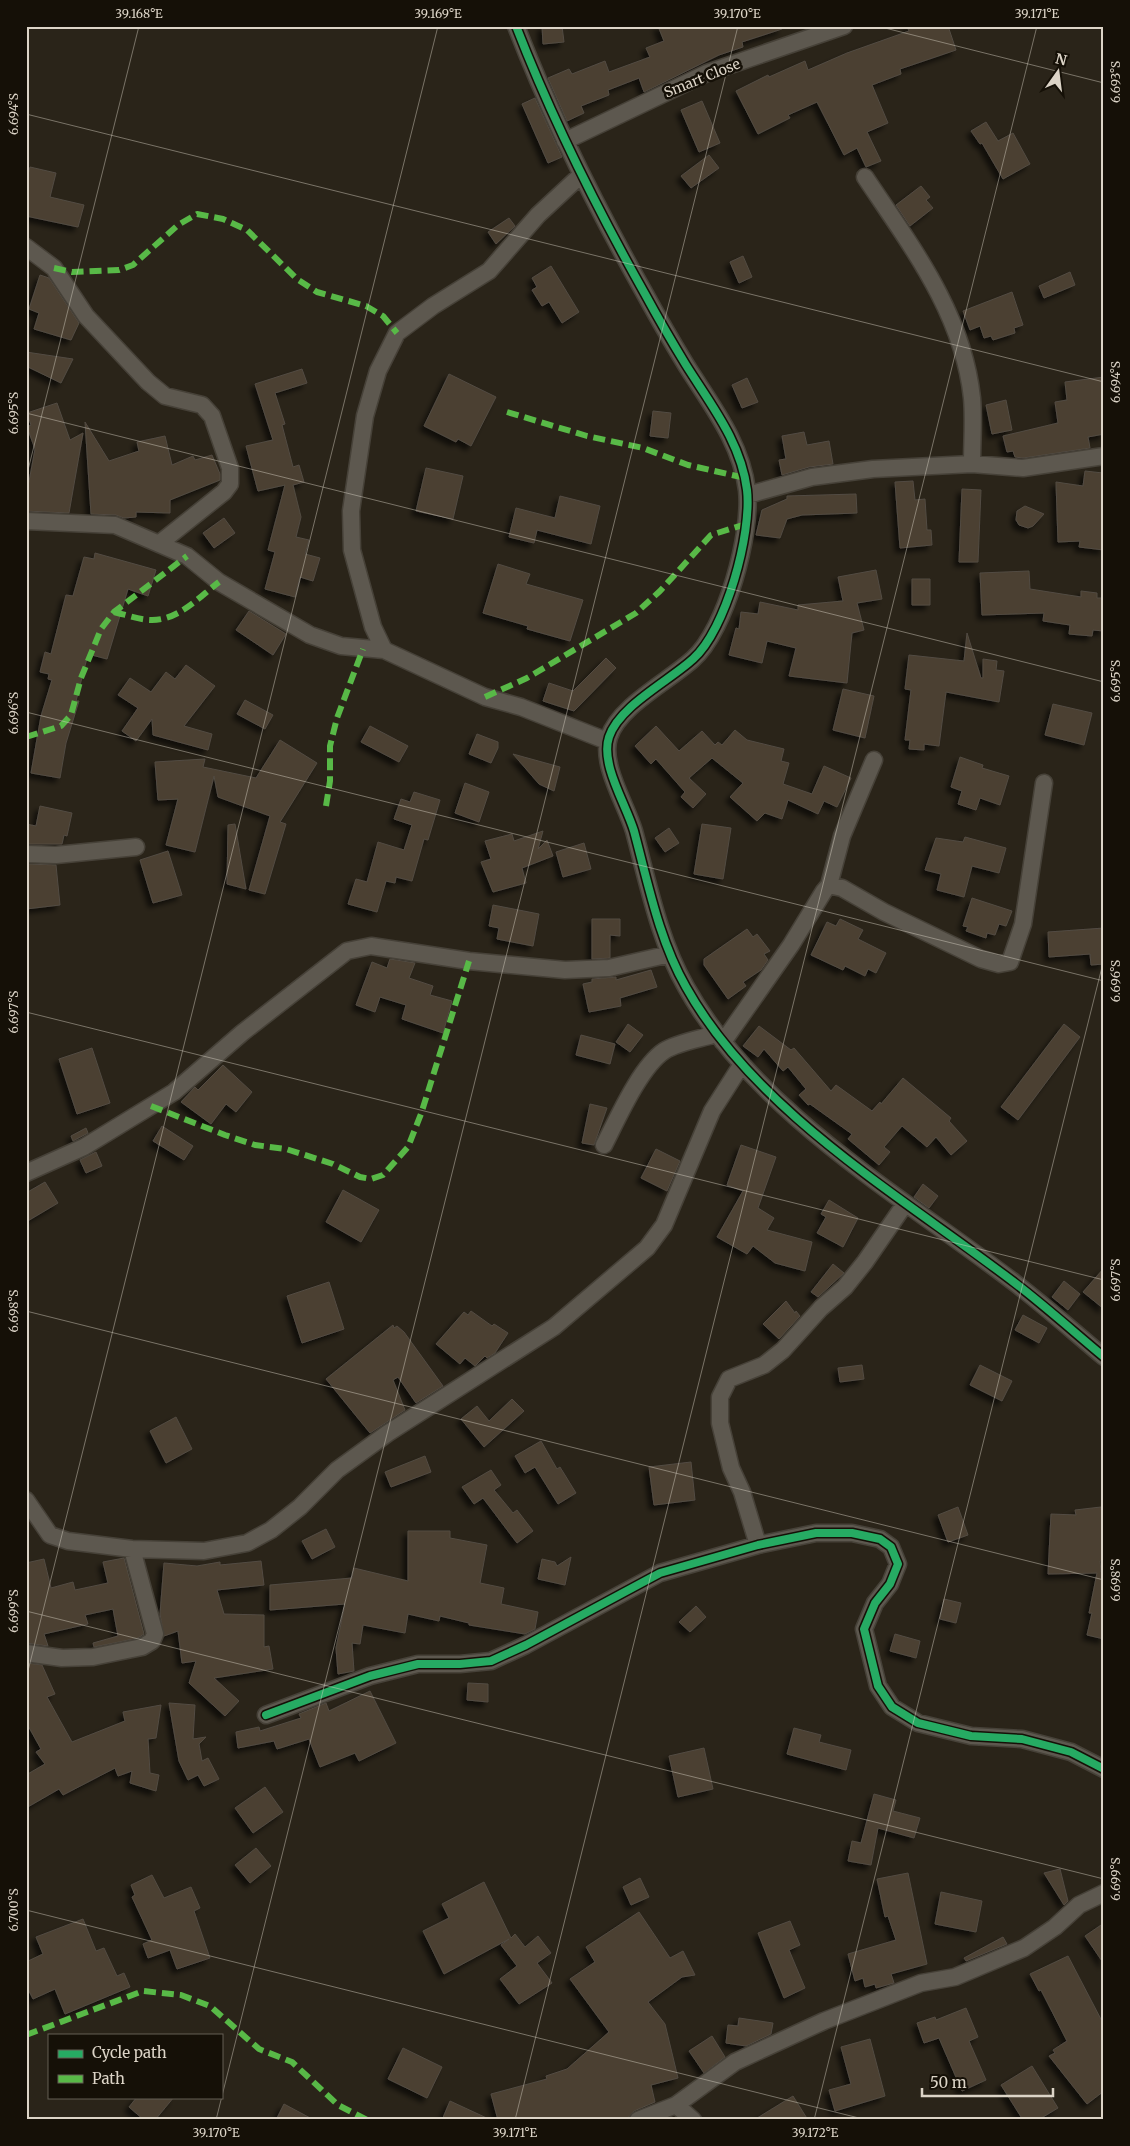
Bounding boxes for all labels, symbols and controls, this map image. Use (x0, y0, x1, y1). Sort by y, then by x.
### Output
text: 39.168°E (115, 6, 163, 21)
text: 39.169°E (414, 6, 462, 21)
text: 39.170°E (713, 6, 761, 21)
text: 39.171°E (1015, 6, 1060, 21)
north arrow (1032, 48, 1082, 98)
text: N (1054, 49, 1069, 69)
street label: Smart Close (661, 55, 743, 101)
text: 6.693°S (1108, 61, 1123, 103)
text: 6.694°S (6, 93, 21, 135)
text: 6.694°S (1108, 361, 1123, 403)
text: 6.695°S (6, 392, 21, 434)
text: 6.695°S (1108, 660, 1123, 702)
text: 6.696°S (6, 692, 21, 734)
text: 6.696°S (1108, 960, 1123, 1002)
text: 6.697°S (6, 991, 21, 1033)
text: 6.697°S (1108, 1259, 1123, 1301)
text: 6.698°S (6, 1290, 21, 1332)
text: 6.698°S (1108, 1559, 1123, 1601)
text: 6.699°S (6, 1589, 21, 1633)
text: 6.699°S (1108, 1857, 1123, 1901)
text: 6.700°S (6, 1888, 21, 1932)
legend (48, 2034, 222, 2098)
text: Cycle path (92, 2043, 167, 2062)
scale bar (922, 2066, 1054, 2098)
text: Path (92, 2069, 125, 2088)
text: 50 m (930, 2073, 967, 2092)
text: 39.170°E (192, 2125, 240, 2140)
text: 39.171°E (493, 2125, 538, 2140)
text: 39.172°E (792, 2125, 839, 2140)

